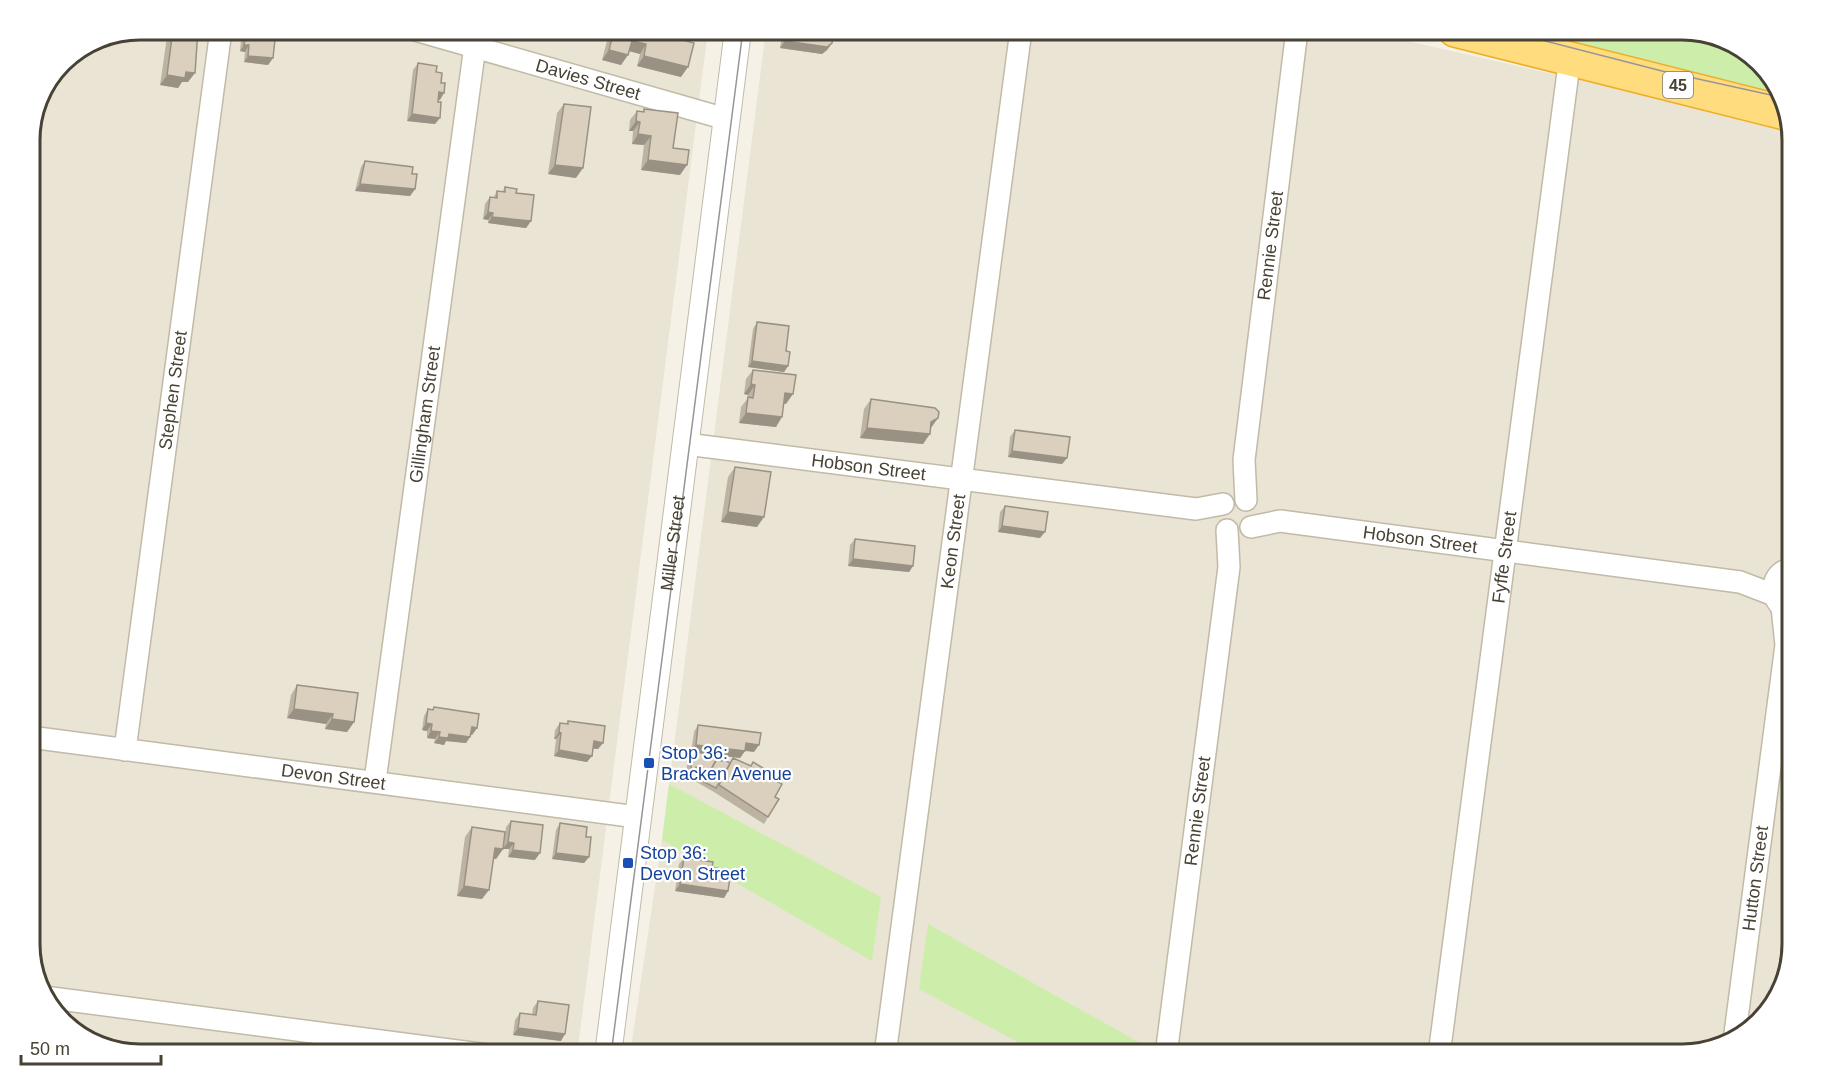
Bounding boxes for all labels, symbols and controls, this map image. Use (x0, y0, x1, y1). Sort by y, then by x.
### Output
street label: Davies Street (533, 55, 643, 104)
road number: 45 (1663, 72, 1693, 98)
street label: Rennie Street (1254, 190, 1287, 302)
street label: Stephen Street (155, 329, 191, 451)
street label: Gillingham Street (406, 345, 444, 484)
street label: Hobson Street (810, 450, 927, 484)
street label: Keon Street (937, 493, 969, 590)
street label: Miller Street (657, 494, 689, 592)
street label: Fyffe Street (1488, 510, 1520, 605)
street label: Hobson Street (1362, 522, 1479, 557)
place label: Stop 36: Bracken Avenue (661, 743, 792, 784)
street label: Rennie Street (1181, 755, 1214, 867)
marker: Stop 36: Bracken Avenue (642, 756, 656, 770)
street label: Devon Street (280, 760, 387, 794)
street label: Hutton Street (1739, 824, 1772, 932)
place label: Stop 36: Devon Street (640, 843, 745, 884)
marker: Stop 36: Devon Street (621, 856, 635, 870)
scale bar (21, 1028, 160, 1066)
text: 50 m (30, 1039, 70, 1059)

